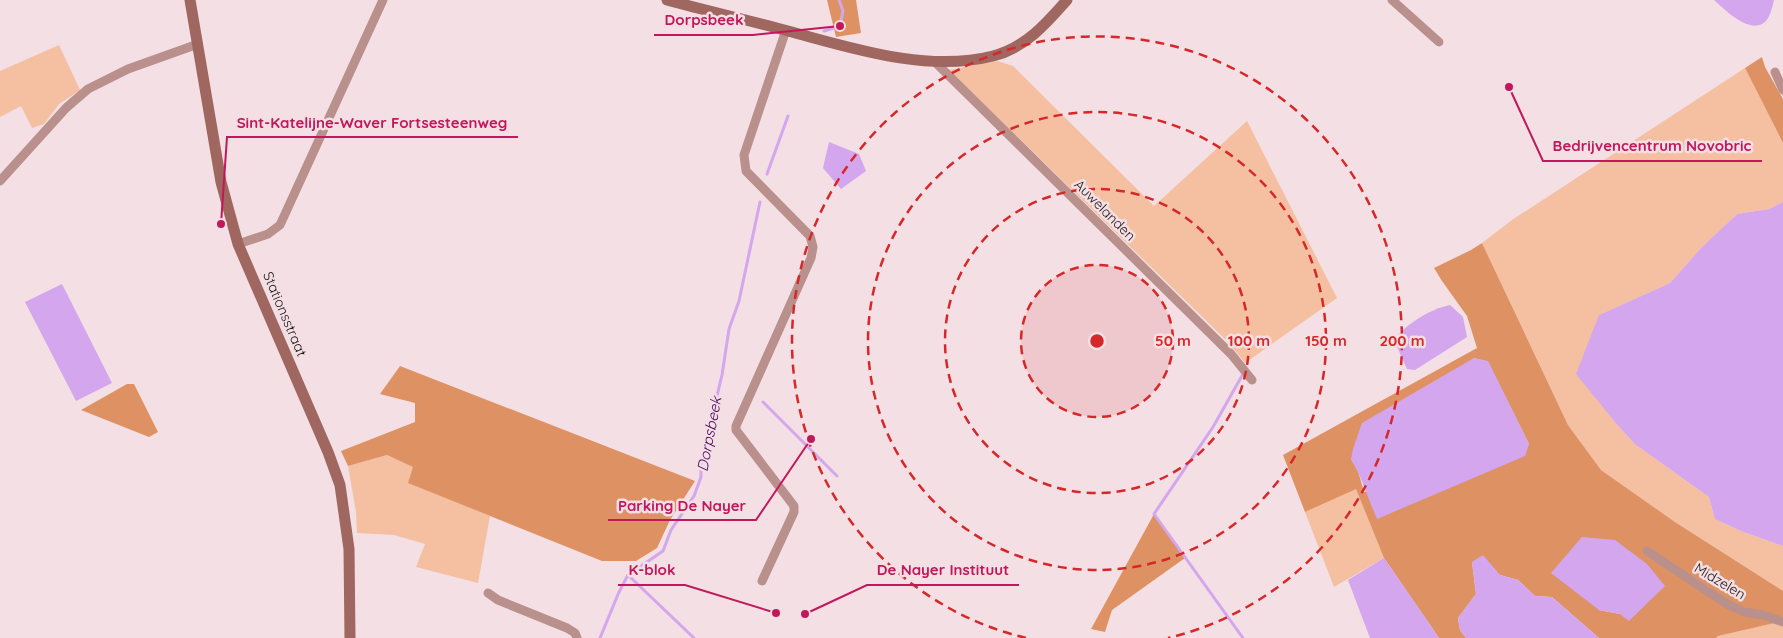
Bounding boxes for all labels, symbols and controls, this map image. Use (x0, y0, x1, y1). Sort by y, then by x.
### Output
callout: Dorpsbeek (654, 5, 753, 35)
text: Dorpsbeek (664, 10, 744, 29)
callout: Sint-Katelijne-Waver Fortsesteenweg (227, 107, 518, 137)
text: Sint-Katelijne-Waver Fortsesteenweg (237, 113, 507, 132)
callout: Bedrijvencentrum Novobric (1543, 131, 1762, 161)
text: Bedrijvencentrum Novobric (1553, 136, 1752, 155)
street label: Auwelanden (1070, 175, 1140, 245)
street label: Stationsstraat (259, 269, 311, 359)
text: 50 m (1155, 331, 1191, 350)
text: 100 m (1228, 331, 1270, 350)
text: 150 m (1305, 331, 1347, 350)
text: 200 m (1380, 331, 1425, 350)
centre of rings (1088, 332, 1106, 350)
water label: Dorpsbeek (692, 393, 726, 473)
callout: Parking De Nayer (608, 490, 756, 520)
text: Parking De Nayer (618, 496, 747, 515)
callout: K-blok (618, 555, 685, 585)
callout: De Nayer Instituut (867, 555, 1019, 585)
street label: Midzelen (1691, 559, 1749, 603)
text: K-blok (629, 560, 675, 579)
text: De Nayer Instituut (877, 560, 1009, 579)

